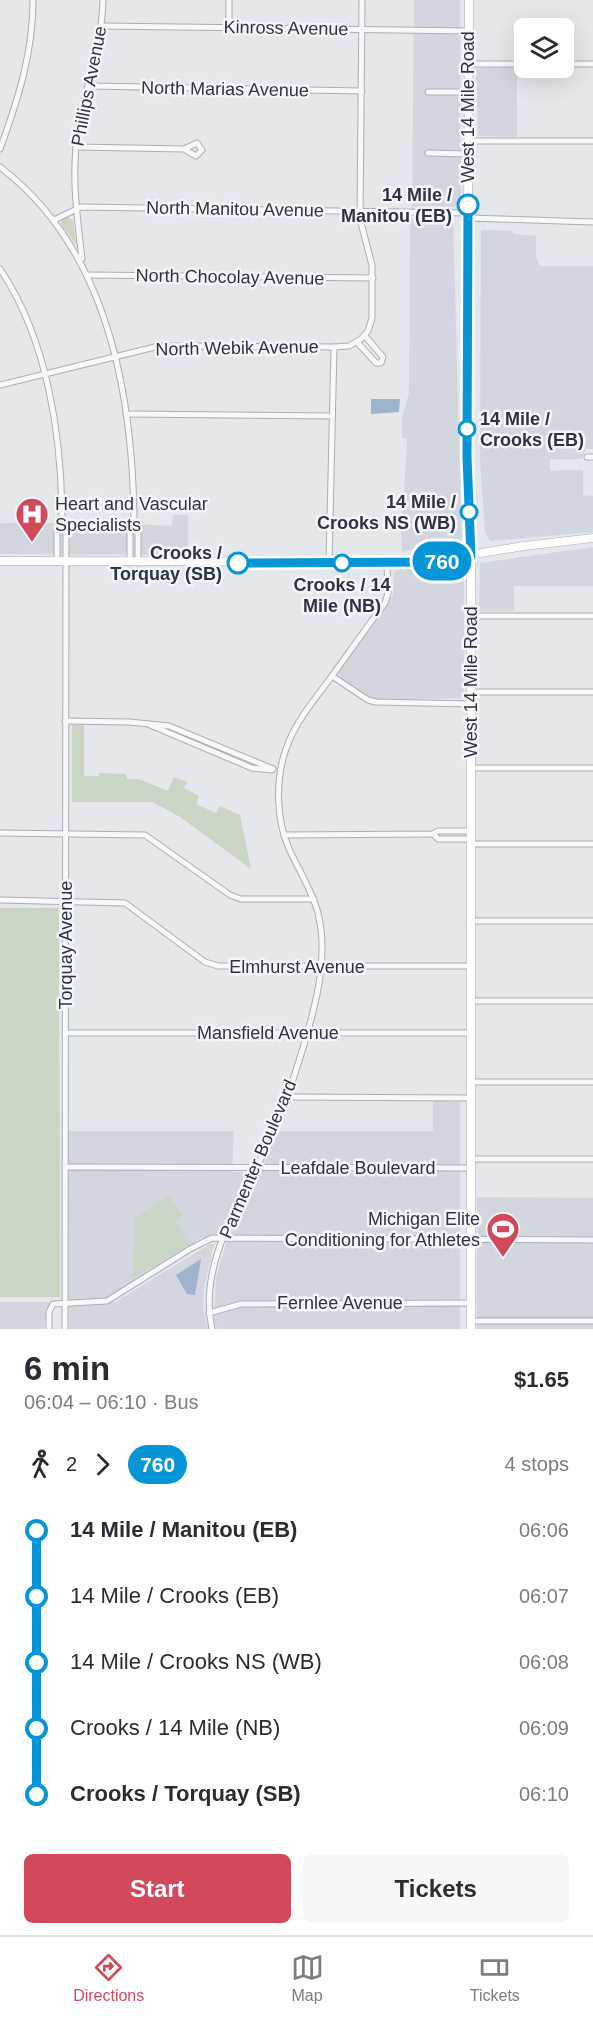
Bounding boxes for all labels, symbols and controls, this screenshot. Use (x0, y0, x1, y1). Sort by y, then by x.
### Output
street label: Kinross Avenue (223, 17, 349, 39)
map controls (514, 18, 574, 78)
button: layers (514, 18, 574, 78)
street label: Phillips Avenue (68, 24, 110, 148)
street label: West 14 Mile Road (458, 31, 478, 183)
street label: North Marias Avenue (141, 78, 309, 100)
place label: 14 Mile / Manitou (EB) (341, 185, 452, 226)
marker: 14 Mile / Manitou (EB) (457, 194, 479, 216)
street label: North Manitou Avenue (146, 197, 324, 221)
street label: North Chocolay Avenue (135, 265, 325, 289)
street label: North Webik Avenue (155, 337, 319, 359)
place label: 14 Mile / Crooks (EB) (480, 409, 584, 450)
marker: 14 Mile / Crooks (EB) (458, 420, 476, 438)
place label: 14 Mile / Crooks NS (WB) (317, 492, 456, 533)
place label: Heart and Vascular Specialists (55, 494, 208, 535)
hospital icon: Heart and Vascular Specialists (14, 496, 50, 543)
marker: 14 Mile / Crooks NS (WB) (460, 503, 478, 521)
line badge: 760 (408, 542, 476, 580)
place label: Crooks / Torquay (SB) (110, 543, 222, 584)
text: 760 (424, 550, 460, 573)
marker: Crooks / Torquay (SB) (227, 552, 249, 574)
marker: Crooks / 14 Mile (NB) (333, 554, 351, 572)
place label: Crooks / 14 Mile (NB) (293, 575, 391, 616)
street label: West 14 Mile Road (461, 606, 481, 758)
street label: Torquay Avenue (56, 881, 76, 1009)
street label: Elmhurst Avenue (229, 957, 365, 977)
street label: Mansfield Avenue (197, 1023, 339, 1043)
street label: Parmenter Boulevard (216, 1077, 300, 1241)
street label: Leafdale Boulevard (280, 1158, 436, 1178)
place label: Michigan Elite Conditioning for Athletes (285, 1209, 480, 1250)
sports icon: Michigan Elite Conditioning for Athletes (485, 1211, 521, 1258)
street label: Fernlee Avenue (277, 1293, 403, 1313)
text: 6 min (24, 1350, 110, 1387)
text: $1.65 (514, 1367, 569, 1392)
text: 06:04 – 06:10 · Bus (24, 1391, 199, 1413)
icon: walk (24, 1448, 57, 1481)
icon: forward (86, 1448, 119, 1481)
text: 2 (66, 1453, 77, 1475)
text: 760 (140, 1453, 175, 1476)
text: 4 stops (505, 1453, 569, 1475)
text: 14 Mile / Manitou (EB) (70, 1517, 297, 1542)
text: 06:06 (519, 1519, 569, 1541)
text: 14 Mile / Crooks (EB) (70, 1583, 279, 1608)
text: 06:07 (519, 1585, 569, 1607)
text: 14 Mile / Crooks NS (WB) (70, 1649, 322, 1674)
text: 06:08 (519, 1651, 569, 1673)
text: Crooks / 14 Mile (NB) (70, 1715, 280, 1740)
text: 06:09 (519, 1717, 569, 1739)
text: Crooks / Torquay (SB) (70, 1781, 301, 1806)
text: 06:10 (519, 1783, 569, 1805)
button: Start (24, 1854, 291, 1923)
button: Tickets (303, 1854, 569, 1923)
tab: Directions (73, 1951, 144, 2005)
tab: Map (291, 1951, 324, 2005)
tab: Tickets (470, 1951, 520, 2005)

